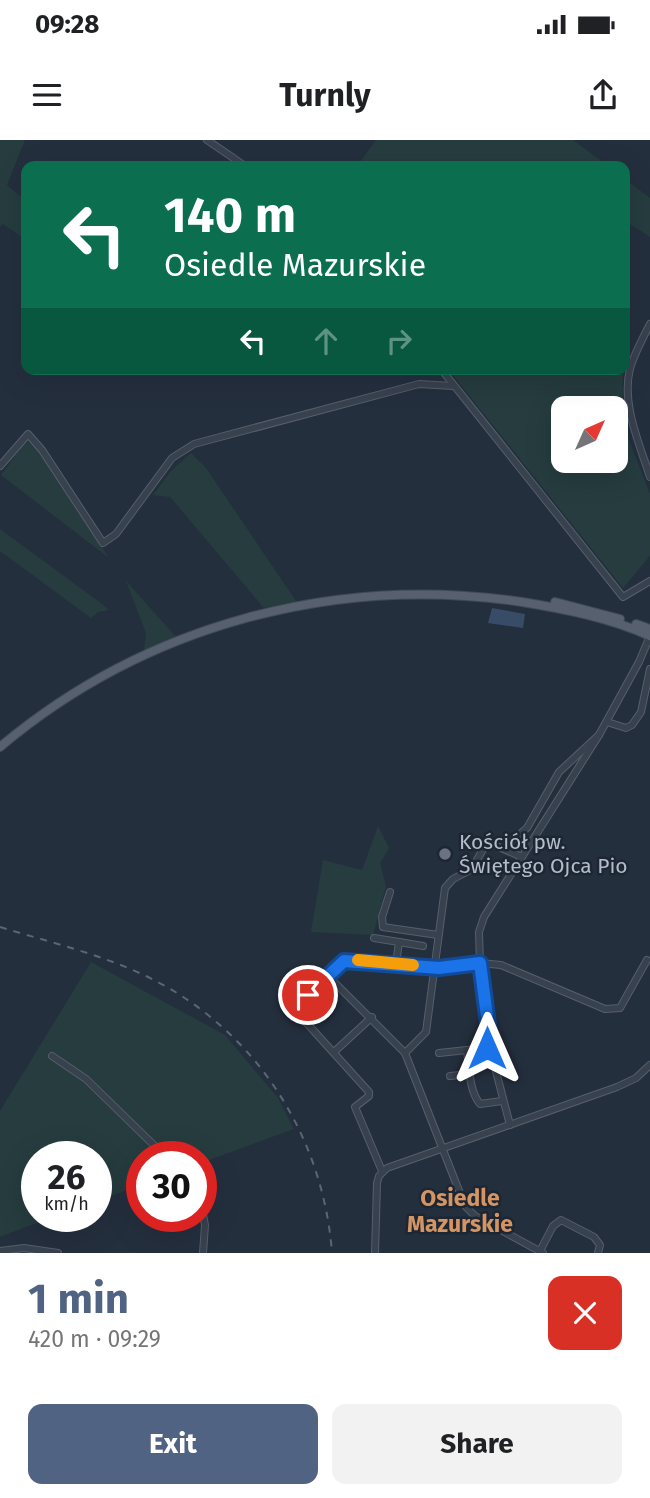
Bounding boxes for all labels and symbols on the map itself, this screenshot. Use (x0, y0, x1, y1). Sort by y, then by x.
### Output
north arrow (551, 396, 628, 472)
place label: Kościół pw. Świętego Ojca Pio (459, 829, 628, 879)
marker: Kościół pw. Świętego Ojca Pio (437, 846, 453, 862)
pin (278, 965, 338, 1025)
position arrow (450, 1011, 524, 1085)
speed limit sign: 30 (126, 1141, 217, 1232)
district label: Osiedle Mazurskie (407, 1184, 513, 1238)

